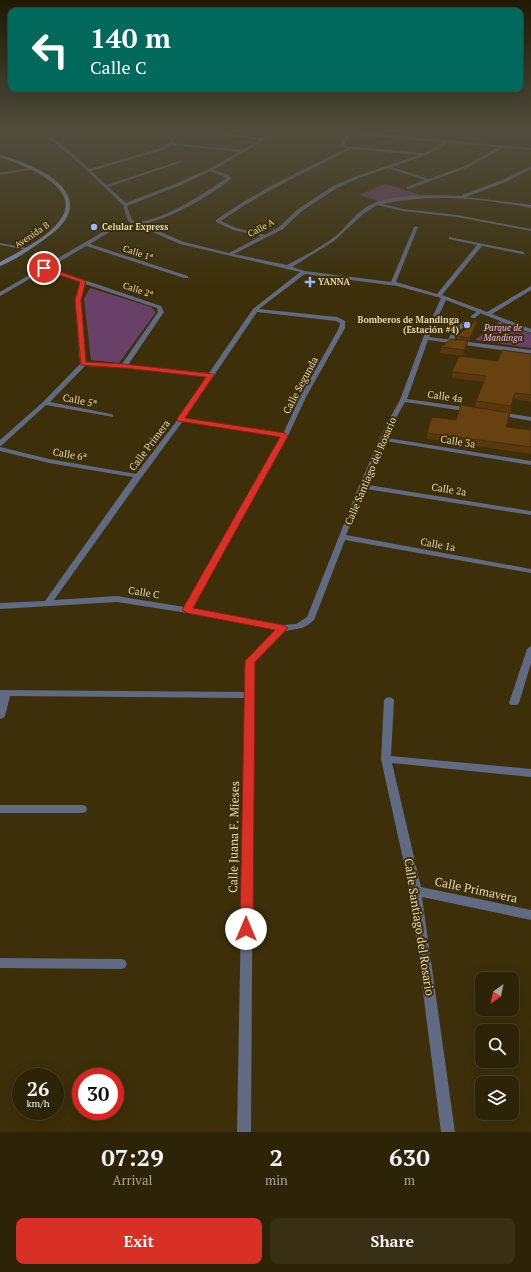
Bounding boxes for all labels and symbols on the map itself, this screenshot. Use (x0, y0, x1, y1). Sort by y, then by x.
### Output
street label: Calle A (246, 216, 277, 240)
street label: Avenida B (12, 219, 52, 251)
place label: Celular Express (102, 221, 168, 233)
marker: Celular Express (89, 222, 99, 232)
street label: Calle 1ª (121, 242, 155, 264)
pin (27, 251, 61, 285)
place label: YANNA (318, 276, 351, 288)
marker: YANNA (305, 277, 315, 287)
street label: Calle 2ª (121, 279, 155, 301)
place label: Bomberos de Mandinga (Estación #4) (358, 314, 459, 336)
marker: Bomberos de Mandinga (Estación #4) (462, 320, 472, 330)
park label: Parque de Mandinga (483, 322, 523, 344)
street label: Calle Segunda (280, 354, 321, 416)
street label: Calle 4a (427, 388, 463, 405)
street label: Calle 5ª (62, 391, 98, 410)
street label: Calle Santiago del Rosario (342, 415, 399, 527)
street label: Calle Primera (126, 417, 173, 473)
street label: Calle 3a (439, 432, 476, 451)
street label: Calle 6ª (52, 445, 88, 464)
street label: Calle 2a (430, 480, 467, 499)
street label: Calle 1a (419, 535, 456, 554)
street label: Calle C (127, 584, 160, 601)
street label: Calle Juana F. Mieses (225, 781, 242, 893)
street label: Calle Santiago del Rosario (401, 857, 438, 997)
street label: Calle Primavera (433, 873, 519, 906)
position arrow (225, 908, 267, 950)
north arrow (475, 972, 519, 1016)
speed limit sign: 30 (72, 1068, 124, 1120)

